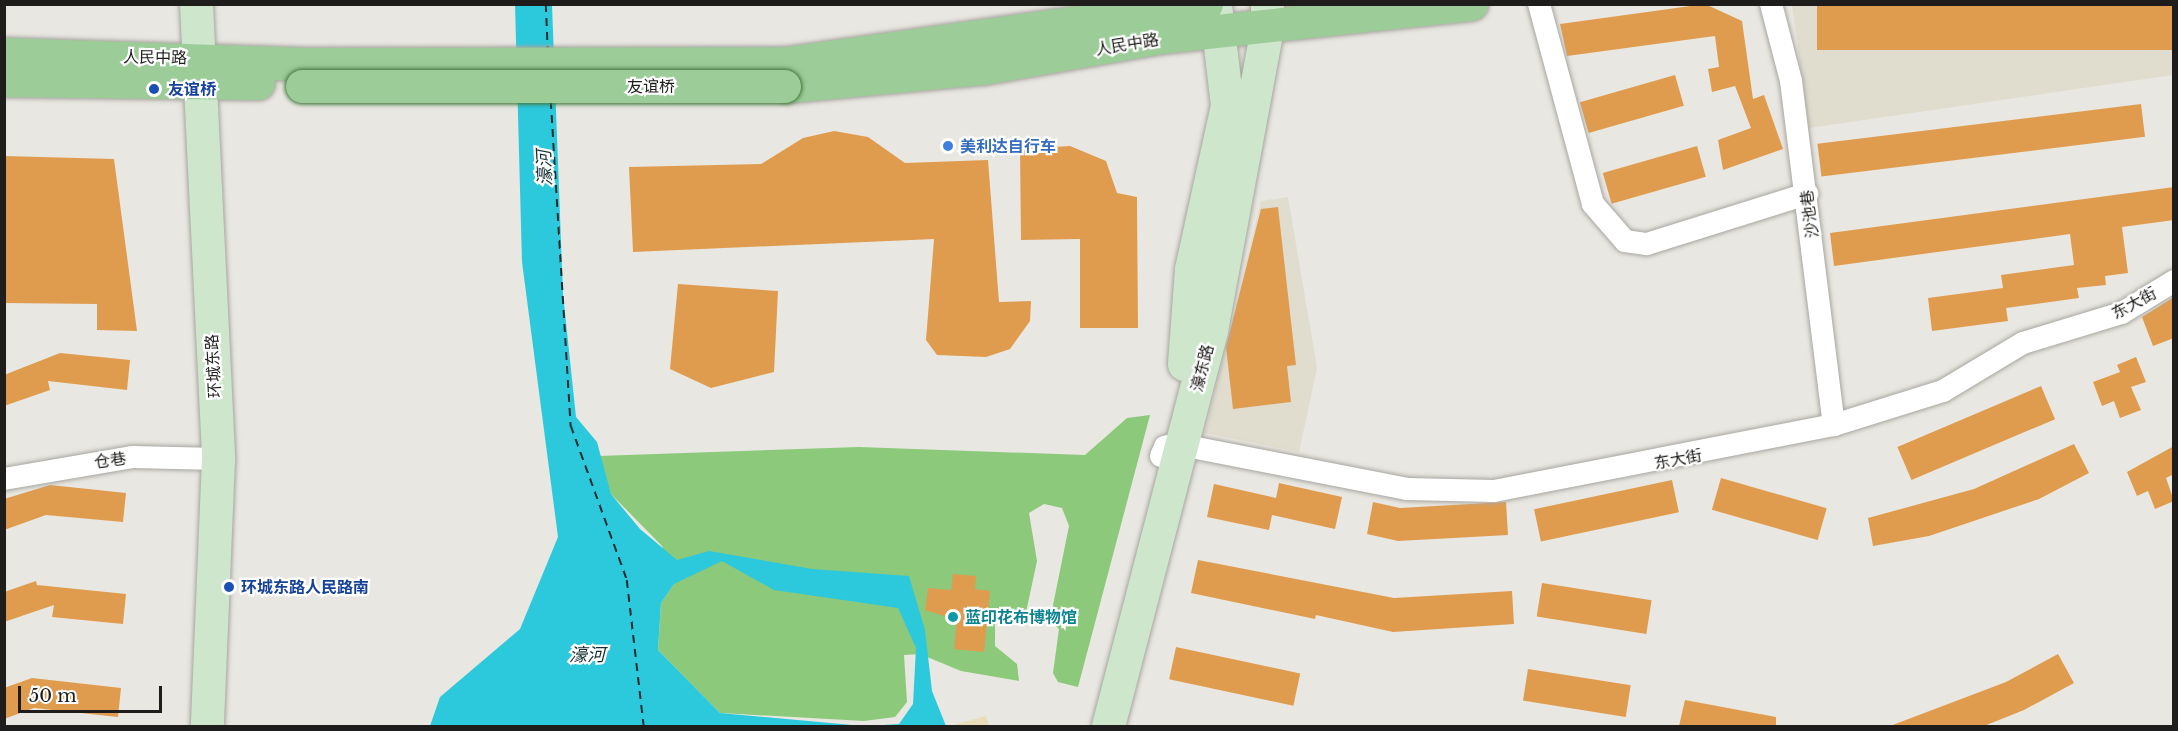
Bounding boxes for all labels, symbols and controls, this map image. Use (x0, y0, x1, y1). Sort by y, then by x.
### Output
street label: 人民中路 (1094, 30, 1160, 58)
street label: 人民中路 (123, 47, 187, 67)
street label: 友谊桥 (627, 76, 675, 96)
place label: 友谊桥 (168, 79, 216, 99)
marker: 友谊桥 (145, 80, 163, 98)
place label: 美利达自行车 (960, 136, 1056, 156)
marker: 美利达自行车 (941, 139, 955, 153)
water label: 濠河 (533, 149, 557, 187)
street label: 沙池巷 (1797, 189, 1821, 239)
street label: 东大街 (2108, 283, 2160, 323)
street label: 环城东路 (202, 334, 224, 398)
street label: 濠东路 (1187, 342, 1217, 394)
street label: 东大街 (1653, 445, 1703, 473)
street label: 仓巷 (93, 448, 127, 472)
place label: 环城东路人民路南 (241, 577, 369, 597)
marker: 环城东路人民路南 (222, 580, 236, 594)
place label: 蓝印花布博物馆 (965, 607, 1077, 627)
marker: 蓝印花布博物馆 (946, 610, 960, 624)
water label: 濠河 (569, 644, 605, 666)
scale bar (21, 674, 165, 712)
text: 50 m (29, 685, 77, 707)

